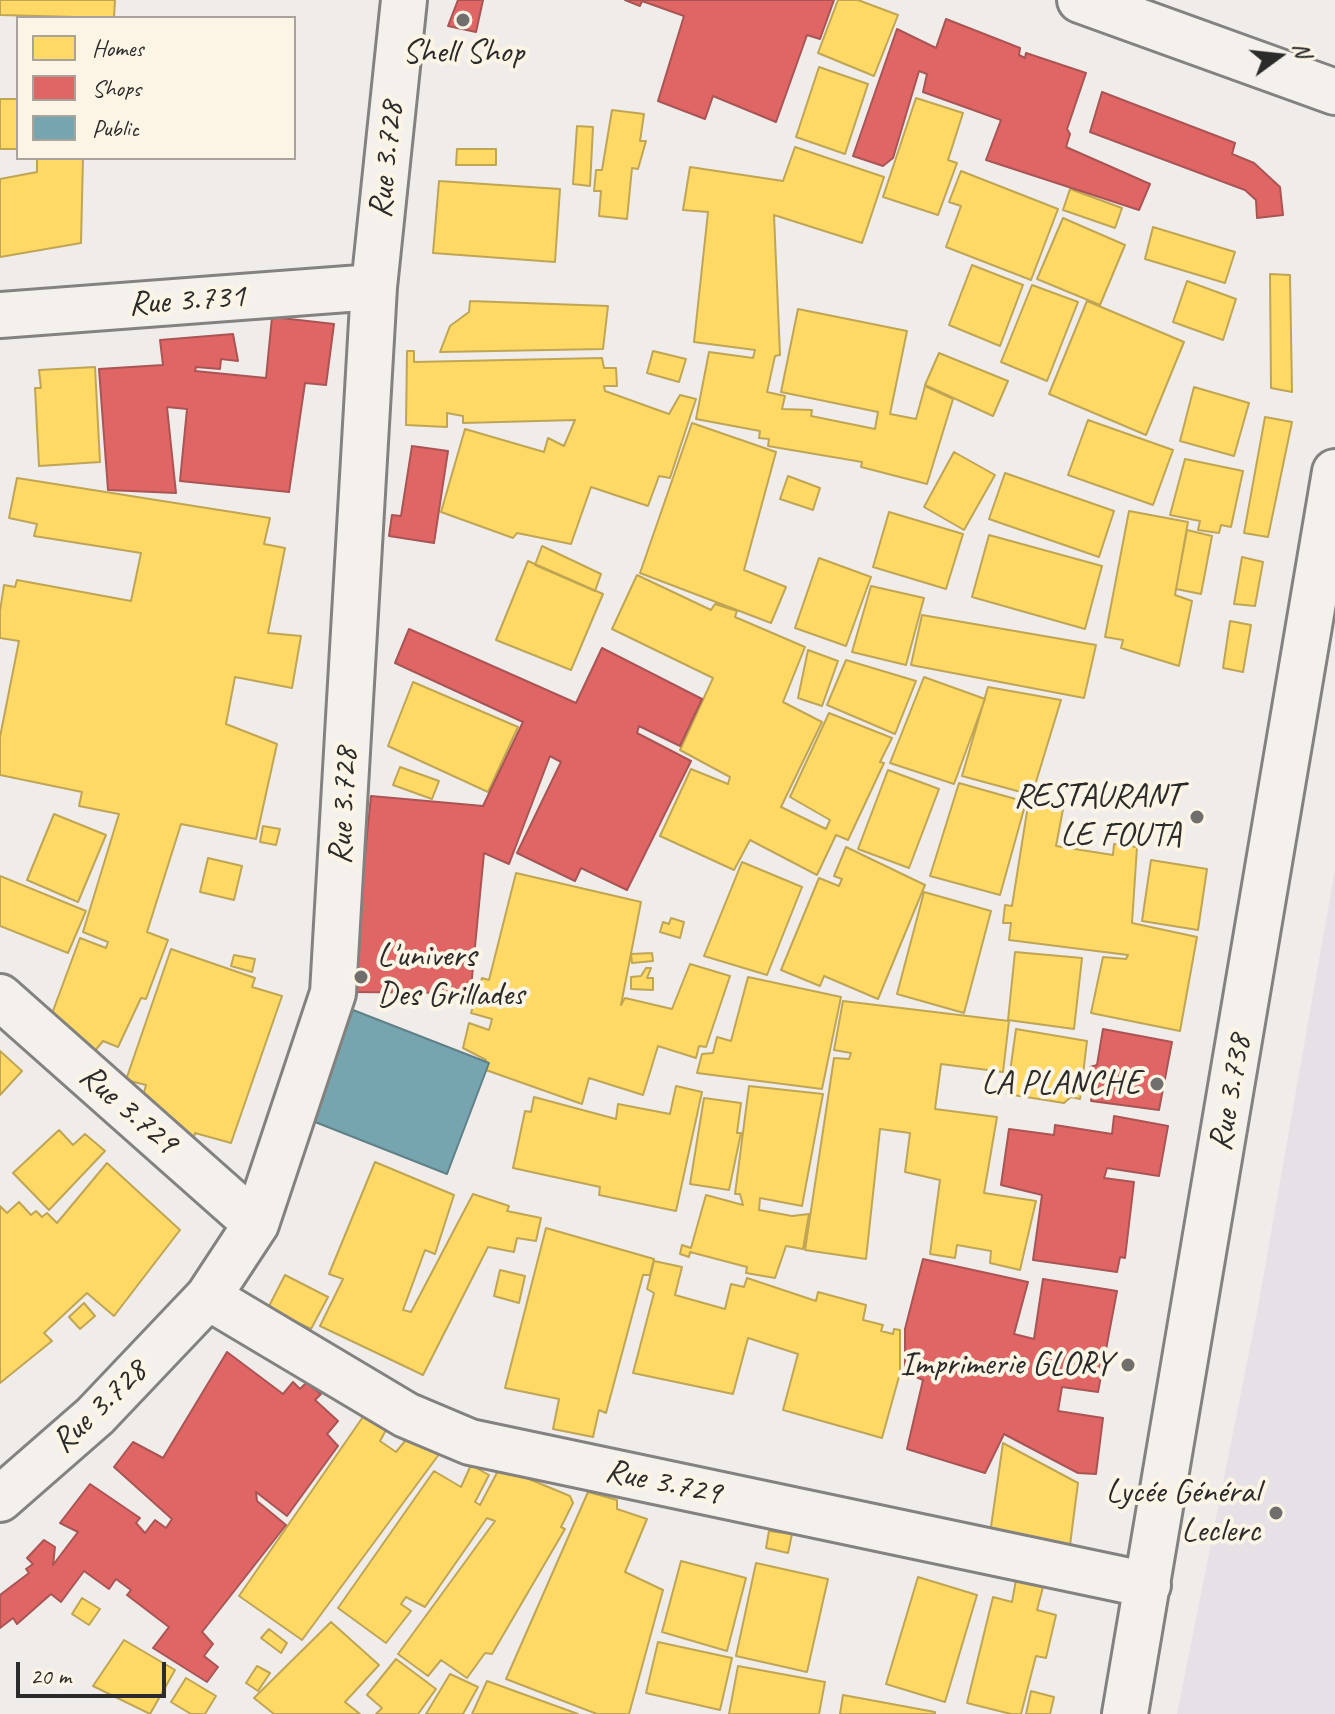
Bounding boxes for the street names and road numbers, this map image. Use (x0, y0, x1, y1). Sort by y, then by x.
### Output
street label: Rue 3.728 (361, 100, 413, 220)
street label: Rue 3.731 (127, 277, 247, 325)
street label: Rue 3.728 (321, 746, 367, 866)
street label: Rue 3.738 (1201, 1032, 1261, 1154)
street label: Rue 3.729 (70, 1056, 186, 1164)
street label: Rue 3.728 (44, 1352, 156, 1462)
street label: Rue 3.729 (602, 1451, 724, 1515)

